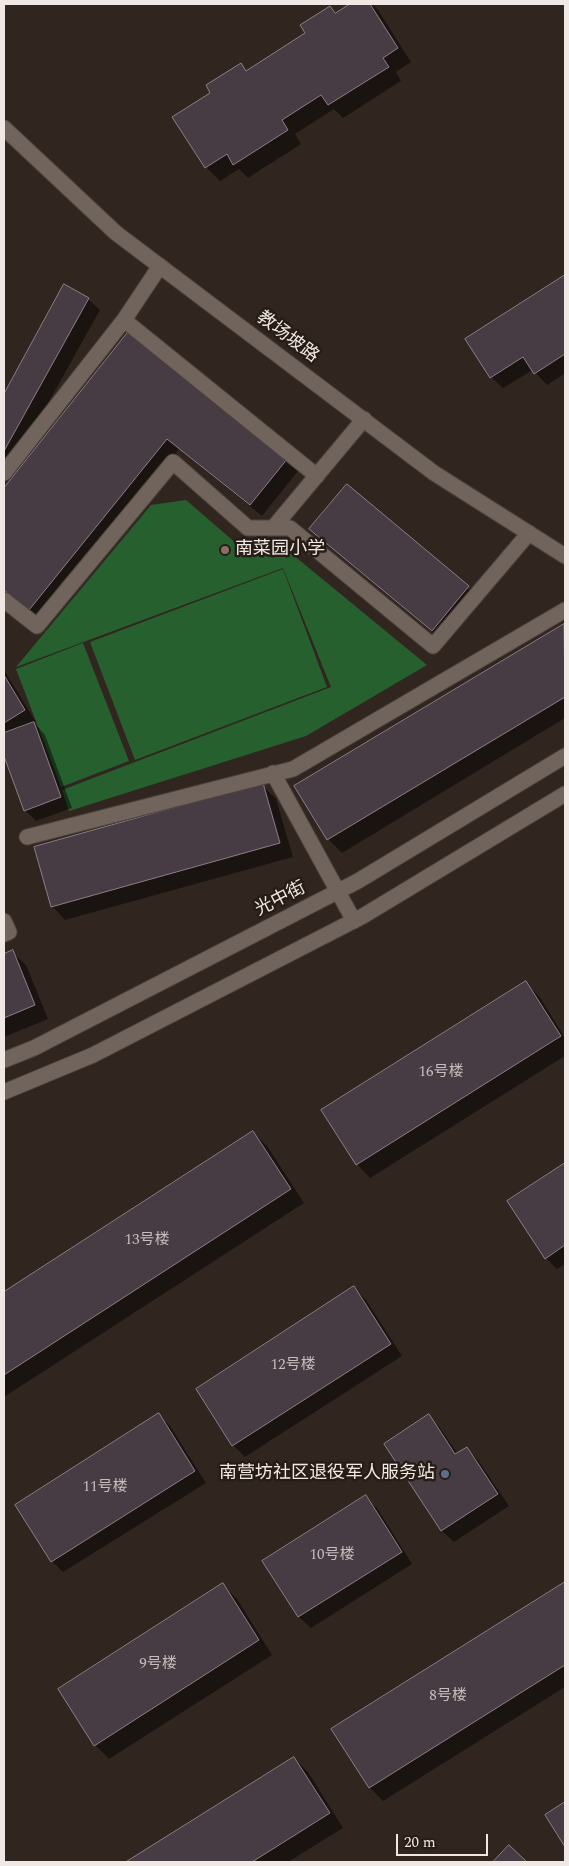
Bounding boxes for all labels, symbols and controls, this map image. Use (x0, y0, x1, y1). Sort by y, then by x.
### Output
street label: 教场坡路 (252, 308, 322, 368)
place label: 南菜园小学 (235, 539, 325, 561)
marker: 南菜园小学 (219, 544, 231, 556)
street label: 光中街 (252, 878, 310, 922)
house number: 16号楼 (419, 1064, 463, 1082)
house number: 13号楼 (125, 1232, 169, 1250)
house number: 12号楼 (271, 1357, 315, 1375)
place label: 南营坊社区退役军人服务站 (219, 1463, 435, 1485)
marker: 南营坊社区退役军人服务站 (439, 1468, 451, 1480)
house number: 11号楼 (83, 1479, 127, 1497)
house number: 10号楼 (310, 1547, 354, 1565)
house number: 9号楼 (139, 1656, 177, 1674)
house number: 8号楼 (429, 1688, 467, 1706)
scale bar (399, 1824, 492, 1856)
text: 20 m (404, 1831, 436, 1854)

